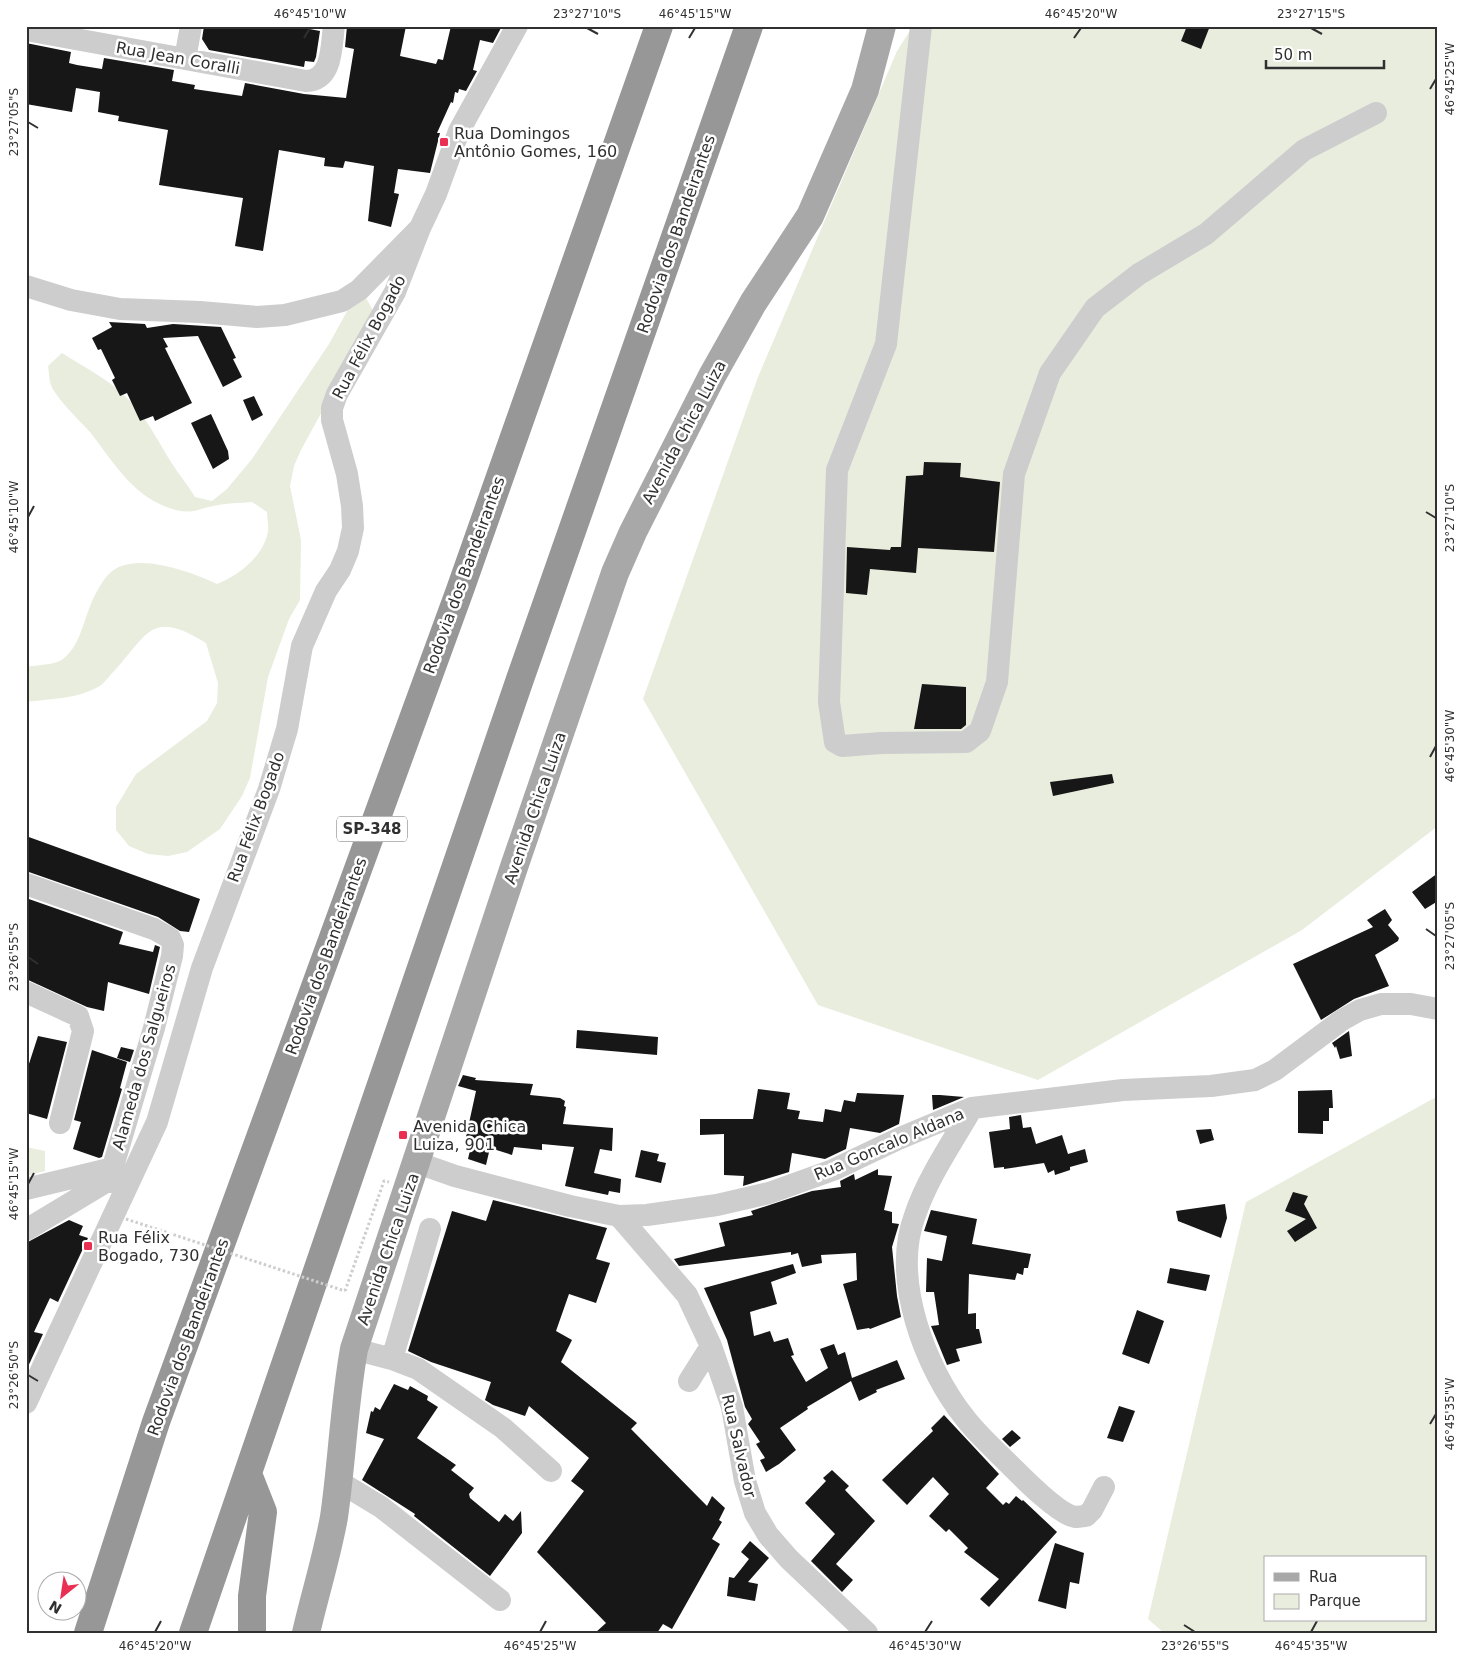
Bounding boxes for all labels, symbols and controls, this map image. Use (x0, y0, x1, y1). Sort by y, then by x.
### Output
text: 46°45'10"W (274, 7, 346, 21)
text: 23°27'10"S (553, 7, 621, 21)
text: 46°45'15"W (659, 7, 731, 21)
text: 46°45'20"W (1045, 7, 1117, 21)
text: 23°27'15"S (1277, 7, 1345, 21)
street label: Rua Jean Coralli (114, 38, 242, 78)
scale bar (1266, 38, 1384, 70)
text: 46°45'25"W (1443, 43, 1457, 115)
text: 50 m (1274, 46, 1312, 64)
text: 23°27'05"S (7, 88, 21, 156)
place label: Rua Domingos Antônio Gomes, 160 (454, 124, 617, 161)
street label: Rodovia dos Bandeirantes (633, 132, 719, 336)
marker: Rua Domingos Antônio Gomes, 160 (438, 136, 450, 148)
street label: Rua Félix Bogado (328, 272, 410, 402)
street label: Avenida Chica Luiza (638, 357, 730, 507)
street label: Rodovia dos Bandeirantes (419, 474, 509, 676)
text: 46°45'10"W (7, 481, 21, 553)
text: 23°27'10"S (1443, 484, 1457, 552)
text: 46°45'30"W (1443, 710, 1457, 782)
street label: Avenida Chica Luiza (500, 729, 570, 887)
street label: Rua Félix Bogado (224, 749, 288, 885)
road number: SP-348 (337, 816, 407, 842)
street label: Rodovia dos Bandeirantes (281, 855, 371, 1057)
text: 23°27'05"S (1443, 902, 1457, 970)
text: 23°26'55"S (7, 923, 21, 991)
street label: Alameda dos Salgueiros (108, 962, 180, 1152)
street label: Rua Goncalo Aldana (811, 1104, 967, 1184)
place label: Avenida Chica Luiza, 901 (413, 1117, 526, 1154)
marker: Avenida Chica Luiza, 901 (397, 1129, 409, 1141)
text: 46°45'15"W (7, 1148, 21, 1220)
street label: Avenida Chica Luiza (353, 1170, 423, 1328)
place label: Rua Félix Bogado, 730 (98, 1228, 199, 1265)
street label: Rodovia dos Bandeirantes (143, 1236, 233, 1438)
marker: Rua Félix Bogado, 730 (82, 1240, 94, 1252)
text: 23°26'50"S (7, 1341, 21, 1409)
text: 46°45'35"W (1443, 1378, 1457, 1450)
street label: Rua Salvador (718, 1392, 760, 1500)
legend (1264, 1556, 1426, 1622)
text: Rua (1309, 1568, 1337, 1586)
north arrow (38, 1572, 88, 1622)
text: Parque (1309, 1592, 1361, 1610)
text: N (46, 1597, 65, 1617)
text: 46°45'20"W (119, 1639, 191, 1653)
text: 46°45'25"W (504, 1639, 576, 1653)
text: 46°45'30"W (889, 1639, 961, 1653)
text: 23°26'55"S (1161, 1639, 1229, 1653)
text: 46°45'35"W (1275, 1639, 1347, 1653)

